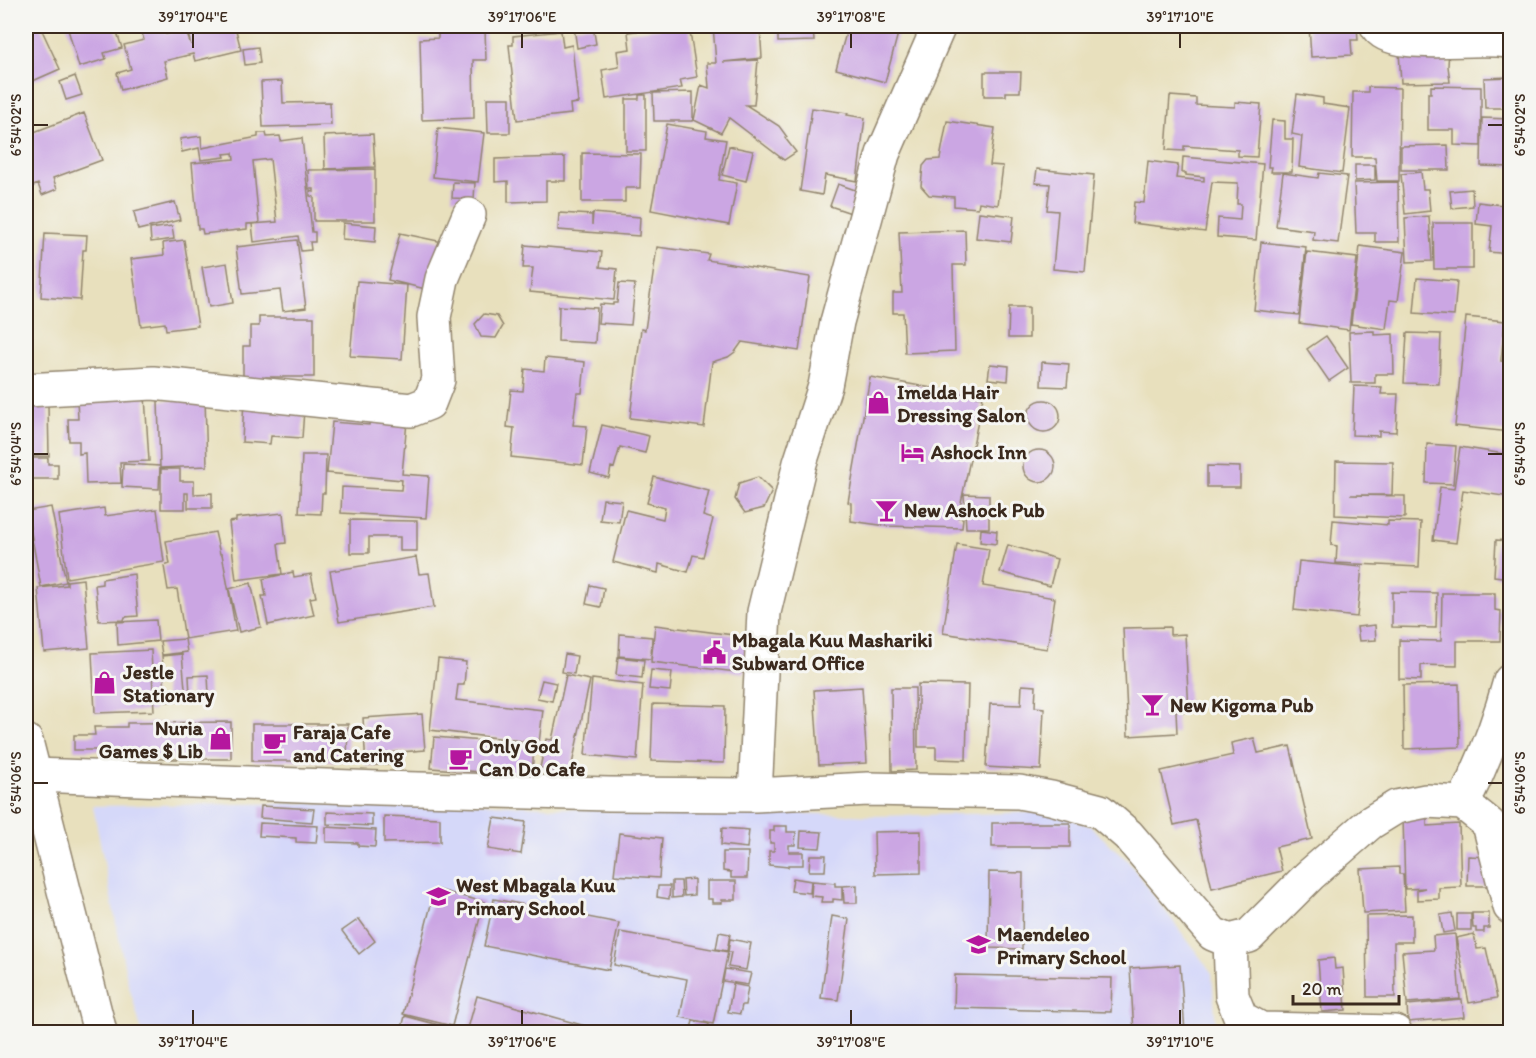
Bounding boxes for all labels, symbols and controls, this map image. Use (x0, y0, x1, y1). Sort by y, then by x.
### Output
text: 39°17'04"E (158, 8, 228, 26)
text: 39°17'06"E (488, 8, 556, 26)
text: 39°17'08"E (817, 8, 885, 26)
text: 39°17'10"E (1146, 8, 1214, 26)
text: 6°54'02"S (7, 93, 25, 157)
text: 6°54'02"S (1511, 93, 1529, 157)
place label: Imelda Hair Dressing Salon (897, 380, 1026, 428)
shop icon: Imelda Hair Dressing Salon (866, 390, 892, 416)
text: 6°54'04"S (7, 422, 25, 486)
text: 6°54'04"S (1511, 422, 1529, 486)
hotel icon: Ashock Inn (900, 439, 926, 465)
place label: Ashock Inn (930, 440, 1027, 464)
bar icon: New Ashock Pub (873, 497, 899, 523)
place label: New Ashock Pub (904, 498, 1045, 522)
place label: Mbagala Kuu Mashariki Subward Office (732, 628, 933, 675)
public building icon: Mbagala Kuu Mashariki Subward Office (701, 639, 727, 665)
place label: Jestle Stationary (122, 660, 215, 708)
shop icon: Jestle Stationary (92, 670, 118, 696)
bar icon: New Kigoma Pub (1139, 692, 1165, 718)
place label: New Kigoma Pub (1170, 693, 1314, 718)
place label: Nuria Games $ Lib (99, 716, 204, 763)
place label: Faraja Cafe and Catering (293, 720, 404, 768)
shop icon: Nuria Games $ Lib (208, 726, 234, 752)
cafe icon: Faraja Cafe and Catering (262, 730, 288, 756)
place label: Only God Can Do Cafe (479, 734, 586, 781)
cafe icon: Only God Can Do Cafe (448, 745, 474, 771)
text: 6°54'06"S (7, 751, 25, 815)
text: 6°54'06"S (1511, 751, 1529, 815)
place label: West Mbagala Kuu Primary School (456, 873, 616, 921)
school or university icon: West Mbagala Kuu Primary School (425, 883, 451, 909)
place label: Maendeleo Primary School (997, 922, 1127, 970)
school or university icon: Maendeleo Primary School (966, 932, 992, 958)
scale bar (1293, 968, 1400, 1006)
text: 20 m (1302, 978, 1342, 1000)
text: 39°17'04"E (158, 1033, 228, 1051)
text: 39°17'06"E (488, 1033, 556, 1051)
text: 39°17'08"E (817, 1033, 885, 1051)
text: 39°17'10"E (1146, 1033, 1214, 1051)

